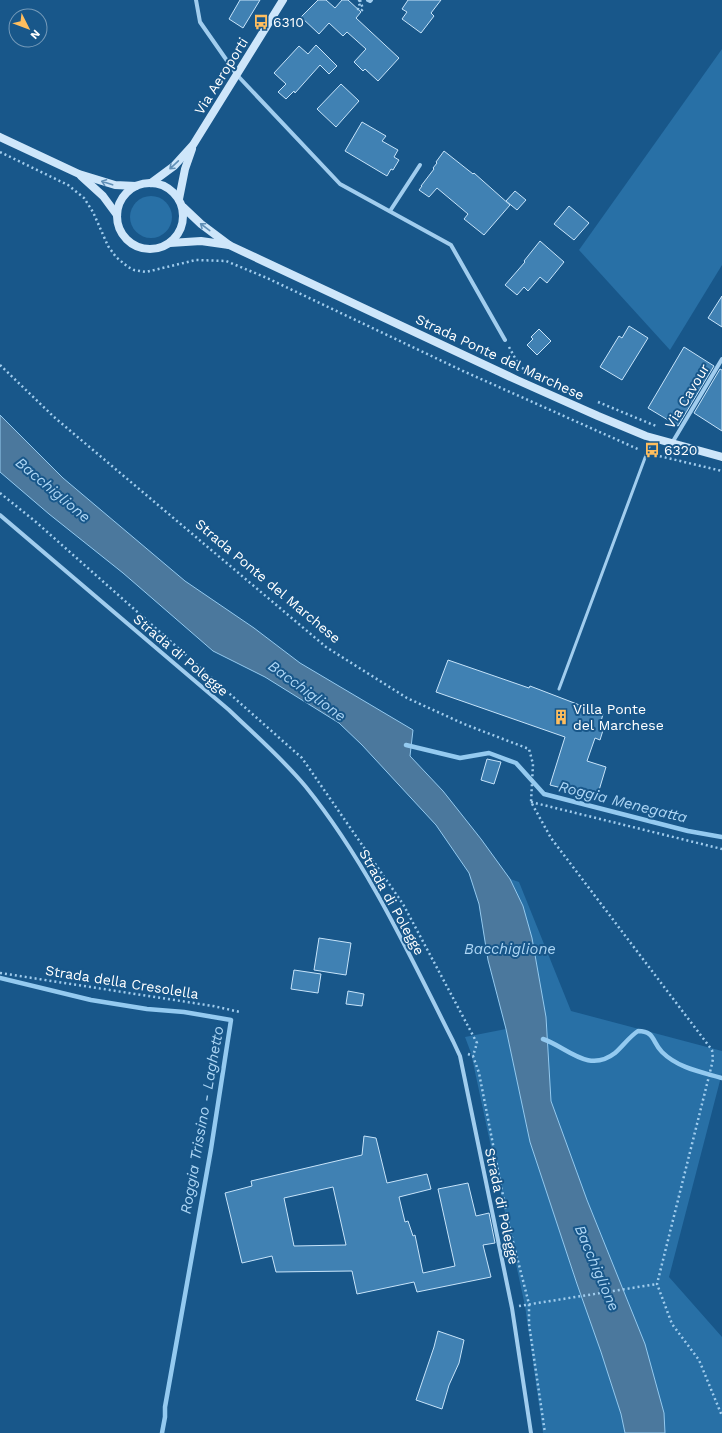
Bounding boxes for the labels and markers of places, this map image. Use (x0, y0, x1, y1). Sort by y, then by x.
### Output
bus stop icon: 6310 (252, 13, 270, 31)
place label: 6310 (273, 14, 304, 30)
bus stop icon: 6320 (643, 441, 661, 459)
place label: 6320 (664, 442, 698, 458)
place label: Villa Ponte del Marchese (573, 701, 664, 733)
building icon: Villa Ponte del Marchese (552, 708, 570, 726)

